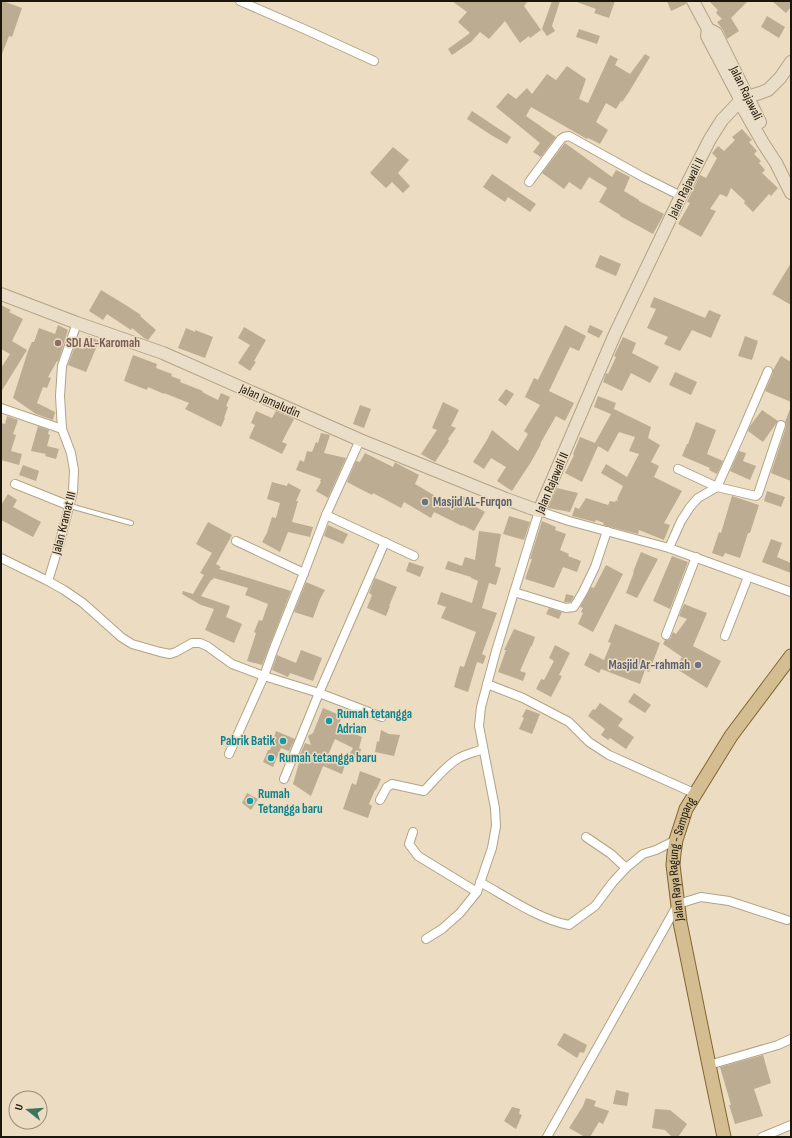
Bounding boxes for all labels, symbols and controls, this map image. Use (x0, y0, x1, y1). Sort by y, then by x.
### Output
street label: Jalan Rajawali (726, 62, 766, 123)
street label: Jalan Rajawali II (664, 155, 708, 222)
place label: SDI AL-Karomah (66, 335, 140, 351)
marker: SDI AL-Karomah (53, 338, 63, 348)
street label: Jalan Jamaludin (236, 380, 303, 422)
street label: Jalan Rajawali II (531, 450, 572, 517)
street label: Jalan Kramat III (48, 490, 80, 557)
place label: Masjid AL-Furqon (433, 494, 512, 510)
marker: Masjid AL-Furqon (420, 497, 430, 507)
place label: Masjid Ar-rahmah (608, 657, 690, 673)
marker: Masjid Ar-rahmah (693, 660, 703, 670)
place label: Rumah tetangga Adrian (336, 706, 412, 737)
marker: Rumah tetangga Adrian (324, 716, 334, 726)
place label: Pabrik Batik (220, 733, 275, 749)
marker: Pabrik Batik (278, 736, 288, 746)
place label: Rumah tetangga baru (279, 750, 377, 766)
marker: Rumah tetangga baru (266, 753, 276, 763)
place label: Rumah Tetangga baru (258, 786, 323, 817)
street label: Jalan Raya Ragung - Sampang (665, 794, 699, 923)
marker: Rumah Tetangga baru (245, 796, 255, 806)
north arrow (8, 1090, 48, 1130)
text: U (12, 1102, 26, 1112)

